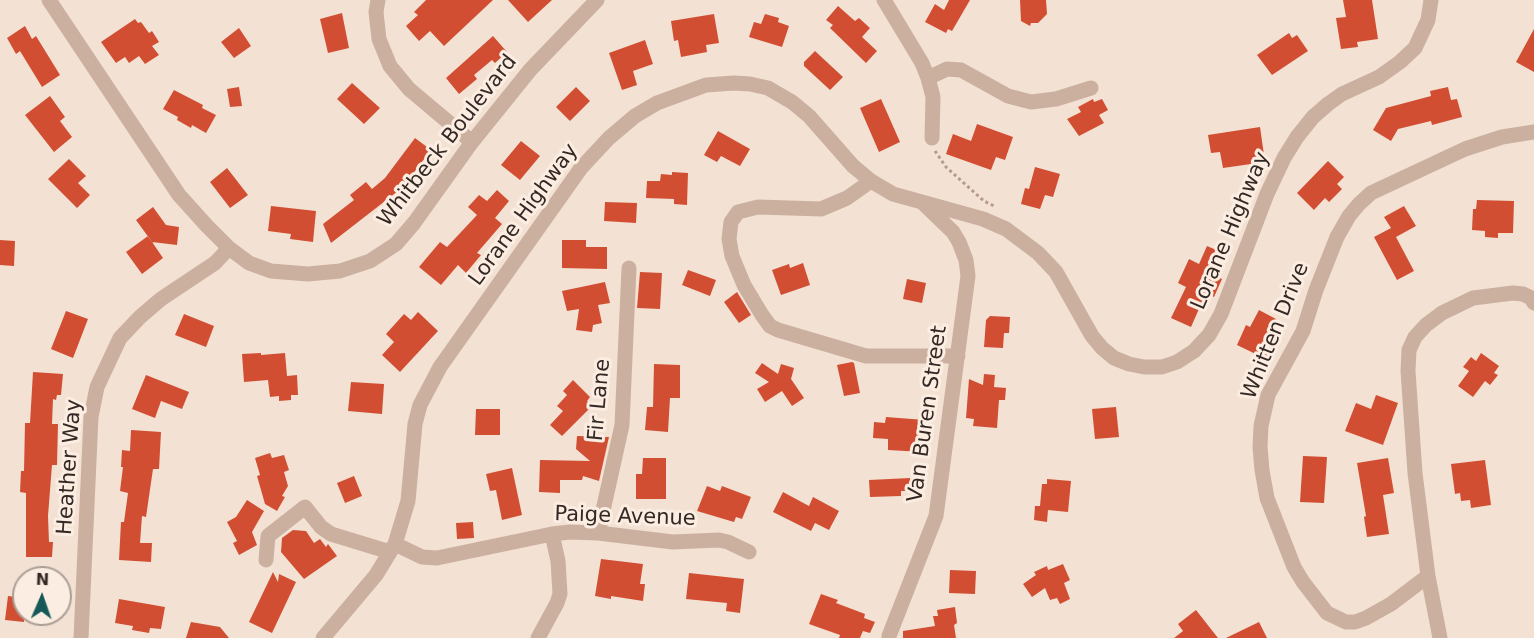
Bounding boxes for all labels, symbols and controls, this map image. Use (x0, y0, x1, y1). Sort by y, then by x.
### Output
street label: Whitbeck Boulevard (373, 50, 523, 232)
street label: Lorane Highway (464, 139, 584, 291)
street label: Lorane Highway (1186, 148, 1276, 314)
street label: Whitten Drive (1237, 259, 1315, 403)
street label: Van Buren Street (903, 324, 953, 504)
street label: Fir Lane (584, 358, 616, 442)
street label: Heather Way (53, 398, 87, 536)
street label: Paige Avenue (554, 502, 696, 532)
north arrow (12, 566, 72, 626)
text: N (36, 570, 50, 589)

